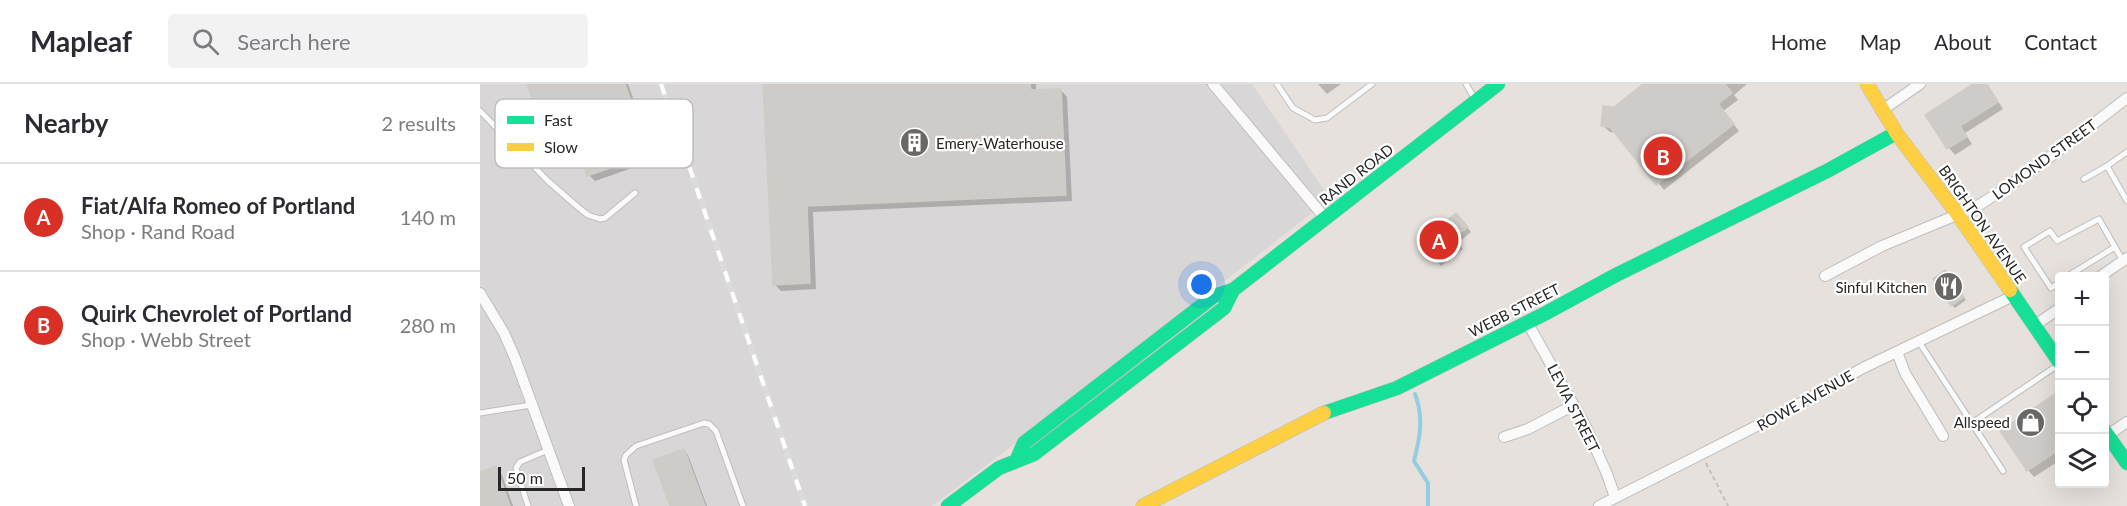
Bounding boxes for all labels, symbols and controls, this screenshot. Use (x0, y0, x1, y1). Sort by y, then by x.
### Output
search box (168, 14, 588, 68)
text: Mapleaf (30, 24, 132, 58)
icon: search (189, 25, 222, 58)
text: Search here (237, 28, 351, 55)
text: Home (1771, 29, 1827, 54)
text: Map (1860, 29, 1901, 54)
text: About (1934, 29, 1991, 54)
text: Contact (2024, 29, 2097, 54)
legend (495, 99, 693, 168)
text: Nearby (24, 107, 109, 139)
text: Fast (544, 110, 573, 129)
text: 2 results (381, 111, 456, 135)
street label: LOMOND STREET (1988, 115, 2100, 203)
building icon: Emery-Waterhouse (899, 127, 931, 159)
place label: Emery-Waterhouse (936, 134, 1064, 152)
pin: B (1644, 134, 1682, 178)
text: Slow (544, 137, 578, 156)
street label: RAND ROAD (1315, 140, 1397, 208)
street label: BRIGHTON AVENUE (1935, 161, 2031, 287)
text: Fiat/Alfa Romeo of Portland (81, 192, 355, 219)
text: A (37, 205, 50, 229)
text: 140 m (400, 205, 456, 229)
pin: A (1420, 218, 1458, 262)
text: Shop · Rand Road (81, 219, 235, 243)
your location (1187, 270, 1216, 299)
restaurant icon: Sinful Kitchen (1932, 271, 1964, 303)
map controls (2055, 272, 2109, 488)
button: + (2055, 272, 2109, 326)
place label: Sinful Kitchen (1835, 278, 1927, 296)
street label: WEBB STREET (1465, 279, 1563, 341)
text: Quirk Chevrolet of Portland (81, 300, 352, 327)
text: B (37, 313, 50, 337)
text: 280 m (400, 313, 456, 337)
button: − (2055, 326, 2109, 380)
text: Shop · Webb Street (81, 327, 251, 351)
street label: LEVIA STREET (1544, 361, 1604, 455)
street label: ROWE AVENUE (1753, 366, 1857, 434)
button: locate (2055, 380, 2109, 434)
shop icon: Allspeed (2015, 406, 2047, 438)
place label: Allspeed (1954, 413, 2010, 431)
button: layers (2055, 434, 2109, 488)
scale bar (498, 464, 585, 492)
text: 50 m (507, 468, 543, 487)

